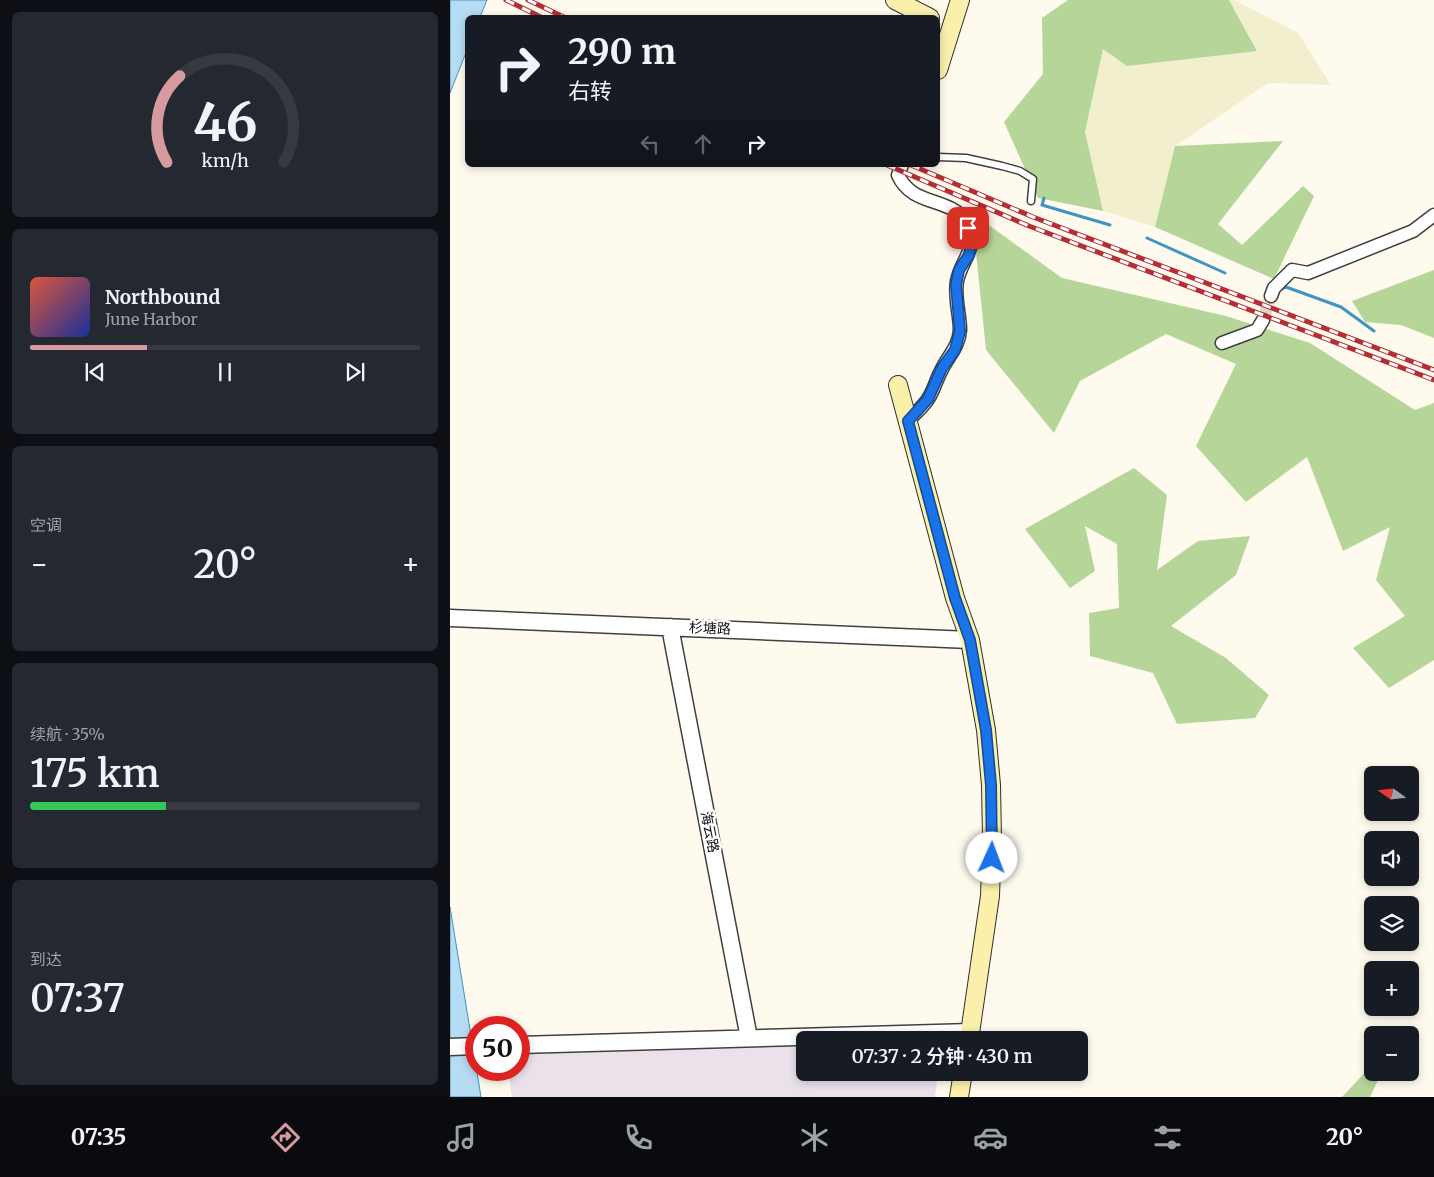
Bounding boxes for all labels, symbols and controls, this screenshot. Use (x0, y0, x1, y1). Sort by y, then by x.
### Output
text: 290 m (568, 30, 676, 74)
icon: right (485, 35, 550, 100)
text: 右转 (568, 77, 612, 105)
text: 46 (193, 90, 257, 155)
icon: left (636, 130, 664, 158)
icon: ahead (689, 130, 717, 158)
icon: right (742, 130, 770, 158)
text: km/h (201, 149, 249, 172)
pin (947, 207, 989, 249)
icon: arrive (954, 214, 982, 242)
text: Northbound (105, 285, 220, 309)
text: June Harbor (105, 309, 198, 329)
icon: previous (81, 358, 109, 386)
icon: pause (211, 358, 239, 386)
icon: next (341, 358, 369, 386)
text: 空调 (30, 515, 62, 535)
text: 20° (193, 541, 257, 588)
text: − (30, 546, 49, 582)
text: + (401, 546, 420, 582)
street label: 杉塘路 (689, 618, 731, 638)
text: 续航 · 35% (30, 724, 105, 744)
text: 175 km (30, 750, 160, 797)
north arrow (1364, 766, 1419, 821)
map controls (1364, 766, 1419, 1081)
street label: 海云路 (697, 810, 723, 854)
position arrow (965, 831, 1017, 883)
button: sound (1364, 831, 1419, 886)
button: layers (1364, 896, 1419, 951)
text: 到达 (30, 949, 62, 969)
button: + (1364, 961, 1419, 1016)
text: 07:37 (30, 975, 125, 1022)
speed limit sign: 50 (465, 1016, 530, 1081)
button: − (1364, 1026, 1419, 1081)
text: 07:37 · 2 分钟 · 430 m (851, 1044, 1033, 1068)
icon: directions (268, 1120, 303, 1155)
icon: music (444, 1120, 479, 1155)
icon: phone (621, 1120, 656, 1155)
icon: climate (797, 1120, 832, 1155)
icon: car (973, 1120, 1008, 1155)
icon: filters (1150, 1120, 1185, 1155)
text: 07:35 (71, 1123, 126, 1151)
text: 20° (1326, 1123, 1363, 1151)

